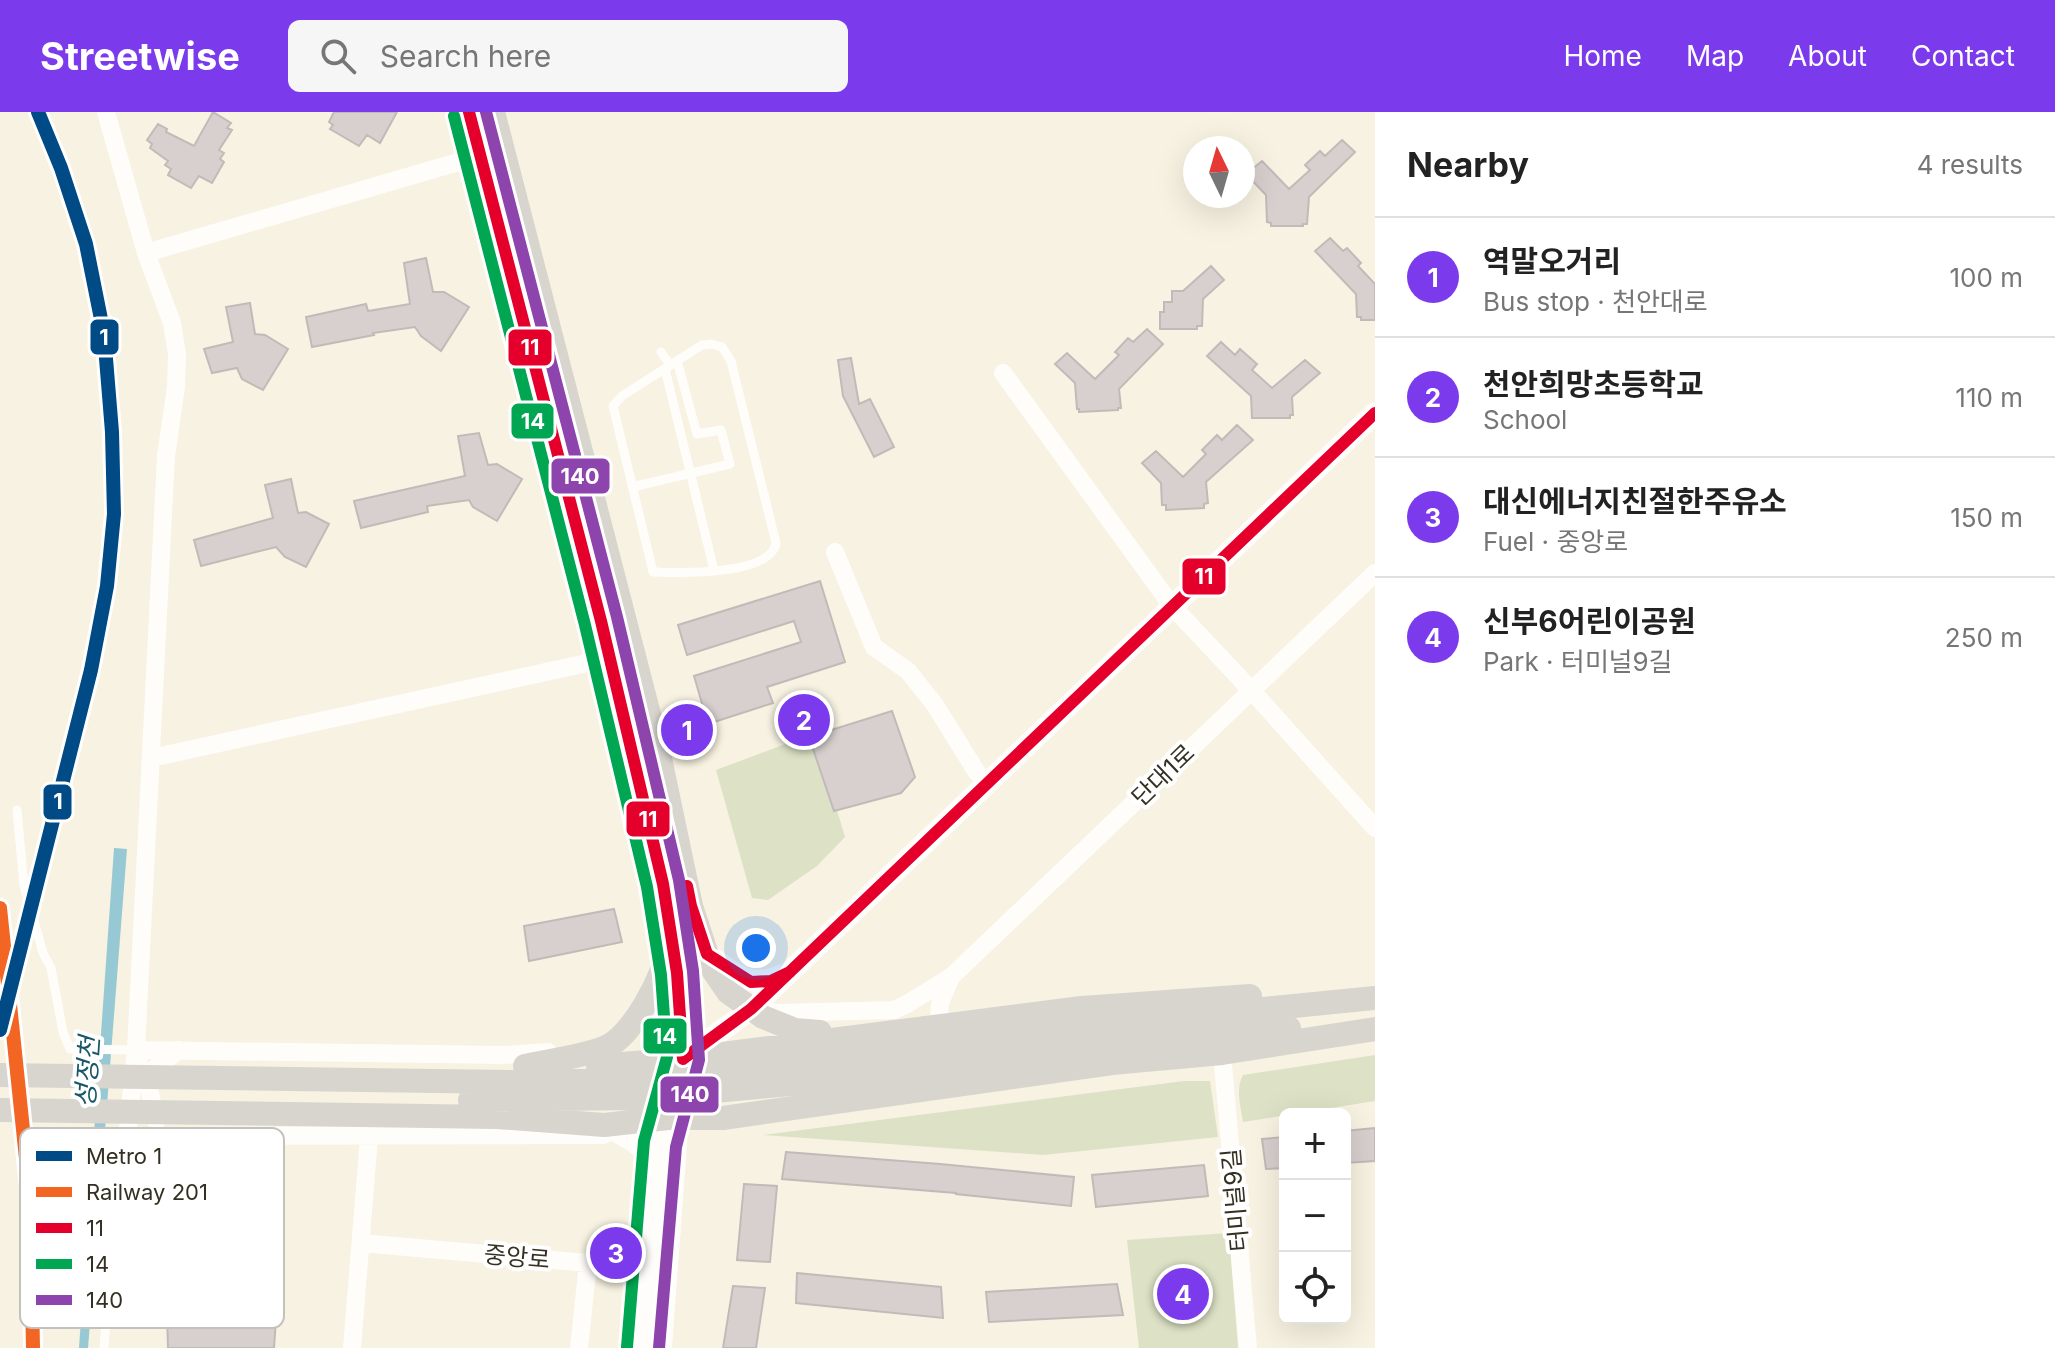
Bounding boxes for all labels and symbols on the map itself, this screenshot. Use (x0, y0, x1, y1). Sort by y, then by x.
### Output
north arrow (1183, 136, 1255, 208)
line badge: 1 (89, 318, 120, 356)
text: 1 (99, 324, 109, 350)
line badge: 11 (507, 328, 553, 367)
text: 11 (521, 334, 539, 360)
line badge: 14 (510, 402, 555, 440)
text: 14 (521, 408, 545, 434)
line badge: 140 (550, 457, 611, 495)
text: 140 (560, 463, 600, 489)
line badge: 11 (1181, 557, 1227, 596)
text: 11 (1195, 563, 1213, 589)
pin: 2 (778, 690, 830, 750)
pin: 1 (661, 700, 713, 760)
street label: 단대1로 (1126, 738, 1200, 812)
line badge: 1 (42, 783, 73, 821)
text: 1 (53, 788, 63, 814)
line badge: 11 (625, 800, 671, 838)
text: 11 (639, 806, 657, 832)
your location (736, 928, 776, 968)
line badge: 14 (642, 1017, 688, 1055)
text: 14 (653, 1023, 677, 1049)
water label: 성정천 (69, 1032, 105, 1109)
line badge: 140 (659, 1075, 720, 1114)
text: 140 (670, 1081, 710, 1107)
legend (20, 1128, 284, 1328)
text: Metro 1 (86, 1143, 162, 1169)
street label: 터미널9길 (1216, 1147, 1254, 1253)
text: Railway 201 (86, 1179, 208, 1205)
text: 11 (86, 1215, 104, 1241)
pin: 3 (590, 1223, 642, 1283)
street label: 중앙로 (483, 1240, 551, 1274)
text: 14 (86, 1251, 109, 1277)
pin: 4 (1157, 1264, 1209, 1324)
text: 140 (86, 1287, 123, 1313)

